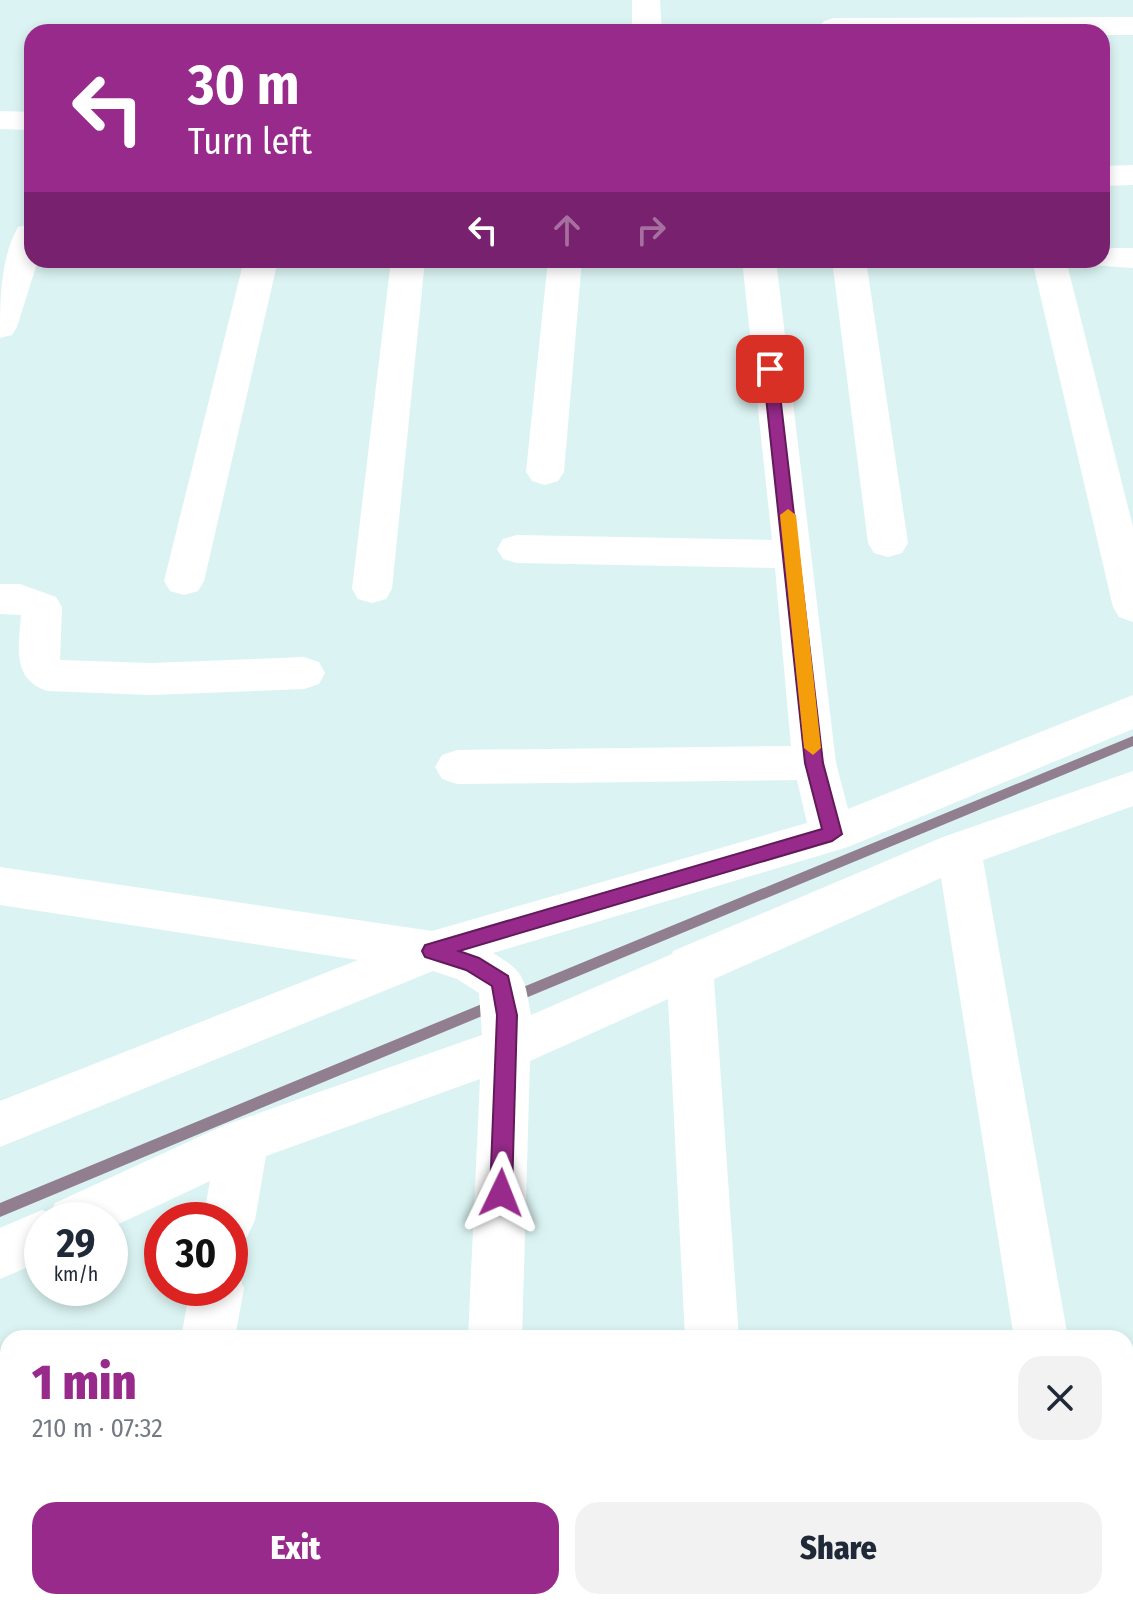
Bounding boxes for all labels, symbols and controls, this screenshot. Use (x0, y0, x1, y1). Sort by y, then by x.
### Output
text: 30 m (188, 52, 299, 119)
icon: left (56, 56, 160, 160)
text: Turn left (188, 120, 312, 164)
icon: left (461, 208, 505, 252)
icon: ahead (545, 208, 589, 252)
icon: right (629, 208, 673, 252)
pin (736, 335, 804, 403)
icon: arrive (748, 347, 792, 391)
position arrow (459, 1151, 543, 1235)
speed limit sign: 30 (144, 1202, 248, 1306)
text: 29 (56, 1220, 95, 1268)
text: km/h (54, 1262, 98, 1286)
text: 1 min (32, 1354, 136, 1412)
button: close (1018, 1356, 1102, 1440)
text: 210 m · 07:32 (32, 1413, 163, 1444)
button: Exit (32, 1502, 559, 1594)
button: Share (575, 1502, 1102, 1594)

